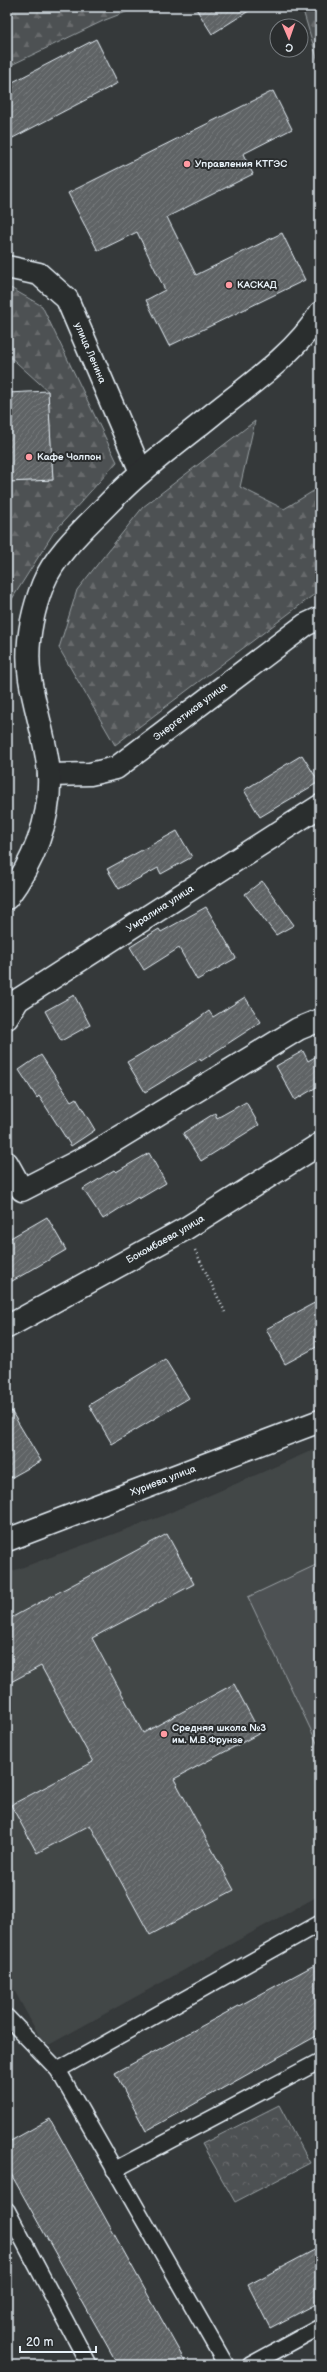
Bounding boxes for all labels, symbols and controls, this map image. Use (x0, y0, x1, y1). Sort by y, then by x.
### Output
north arrow (269, 18, 309, 58)
text: С (285, 41, 293, 54)
place label: Управления КТГЭС (195, 158, 287, 170)
marker: Управления КТГЭС (182, 159, 192, 169)
place label: КАСКАД (237, 279, 277, 291)
marker: КАСКАД (224, 280, 234, 290)
street label: улица Ленина (72, 321, 108, 385)
place label: Кафе Чолпон (37, 451, 101, 463)
marker: Кафе Чолпон (24, 452, 34, 462)
street label: Энергетиков улица (151, 680, 230, 743)
street label: Умралина улица (124, 883, 196, 935)
street label: Бокомбаева улица (124, 1212, 207, 1266)
street label: Хуриева улица (129, 1463, 198, 1499)
place label: Средняя школа №3 им. М.В.Фрунзе (172, 1722, 266, 1746)
marker: Средняя школа №3 им. М.В.Фрунзе (159, 1729, 169, 1739)
scale bar (20, 2328, 96, 2354)
text: 20 m (26, 2335, 53, 2350)

